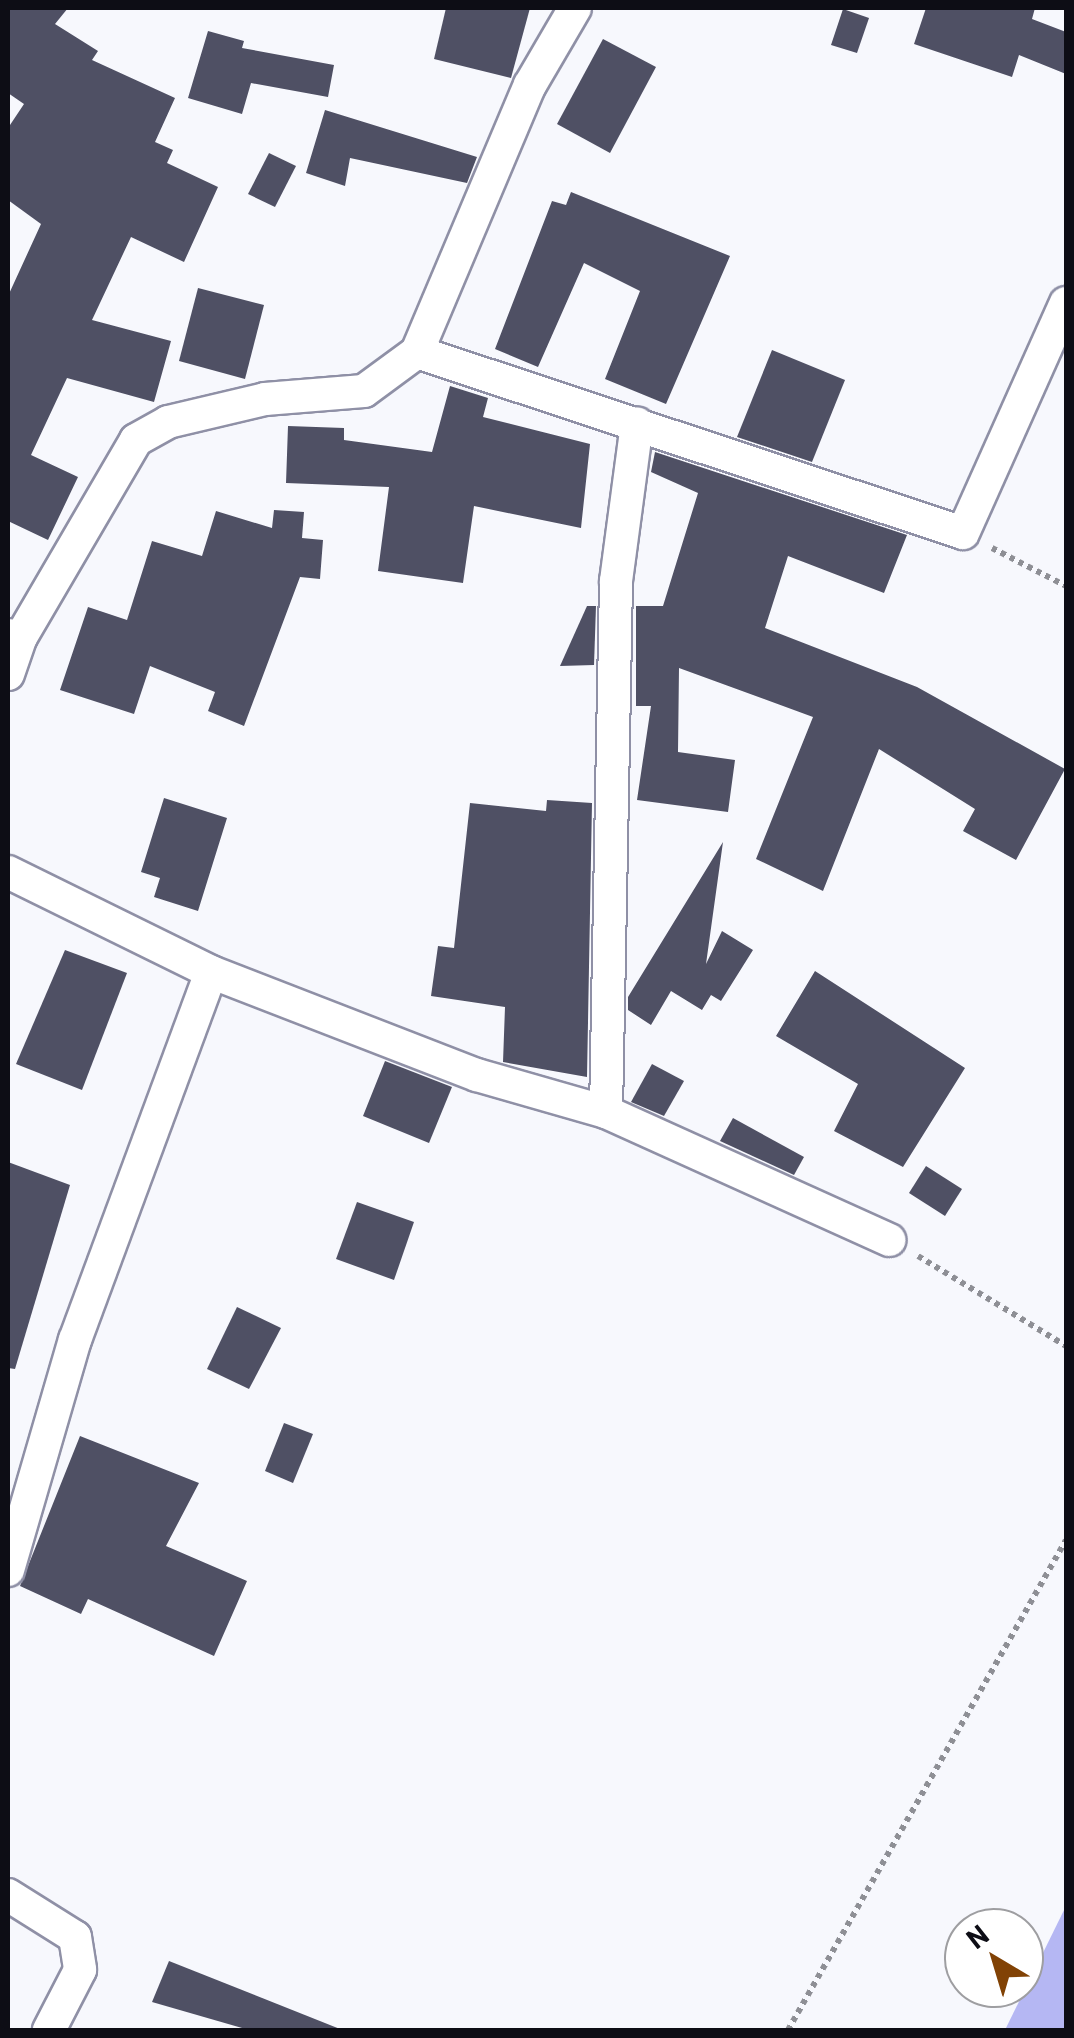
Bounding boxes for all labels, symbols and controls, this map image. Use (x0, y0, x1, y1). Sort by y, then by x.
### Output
north arrow (944, 1908, 1044, 2008)
text: N (959, 1917, 995, 1955)

